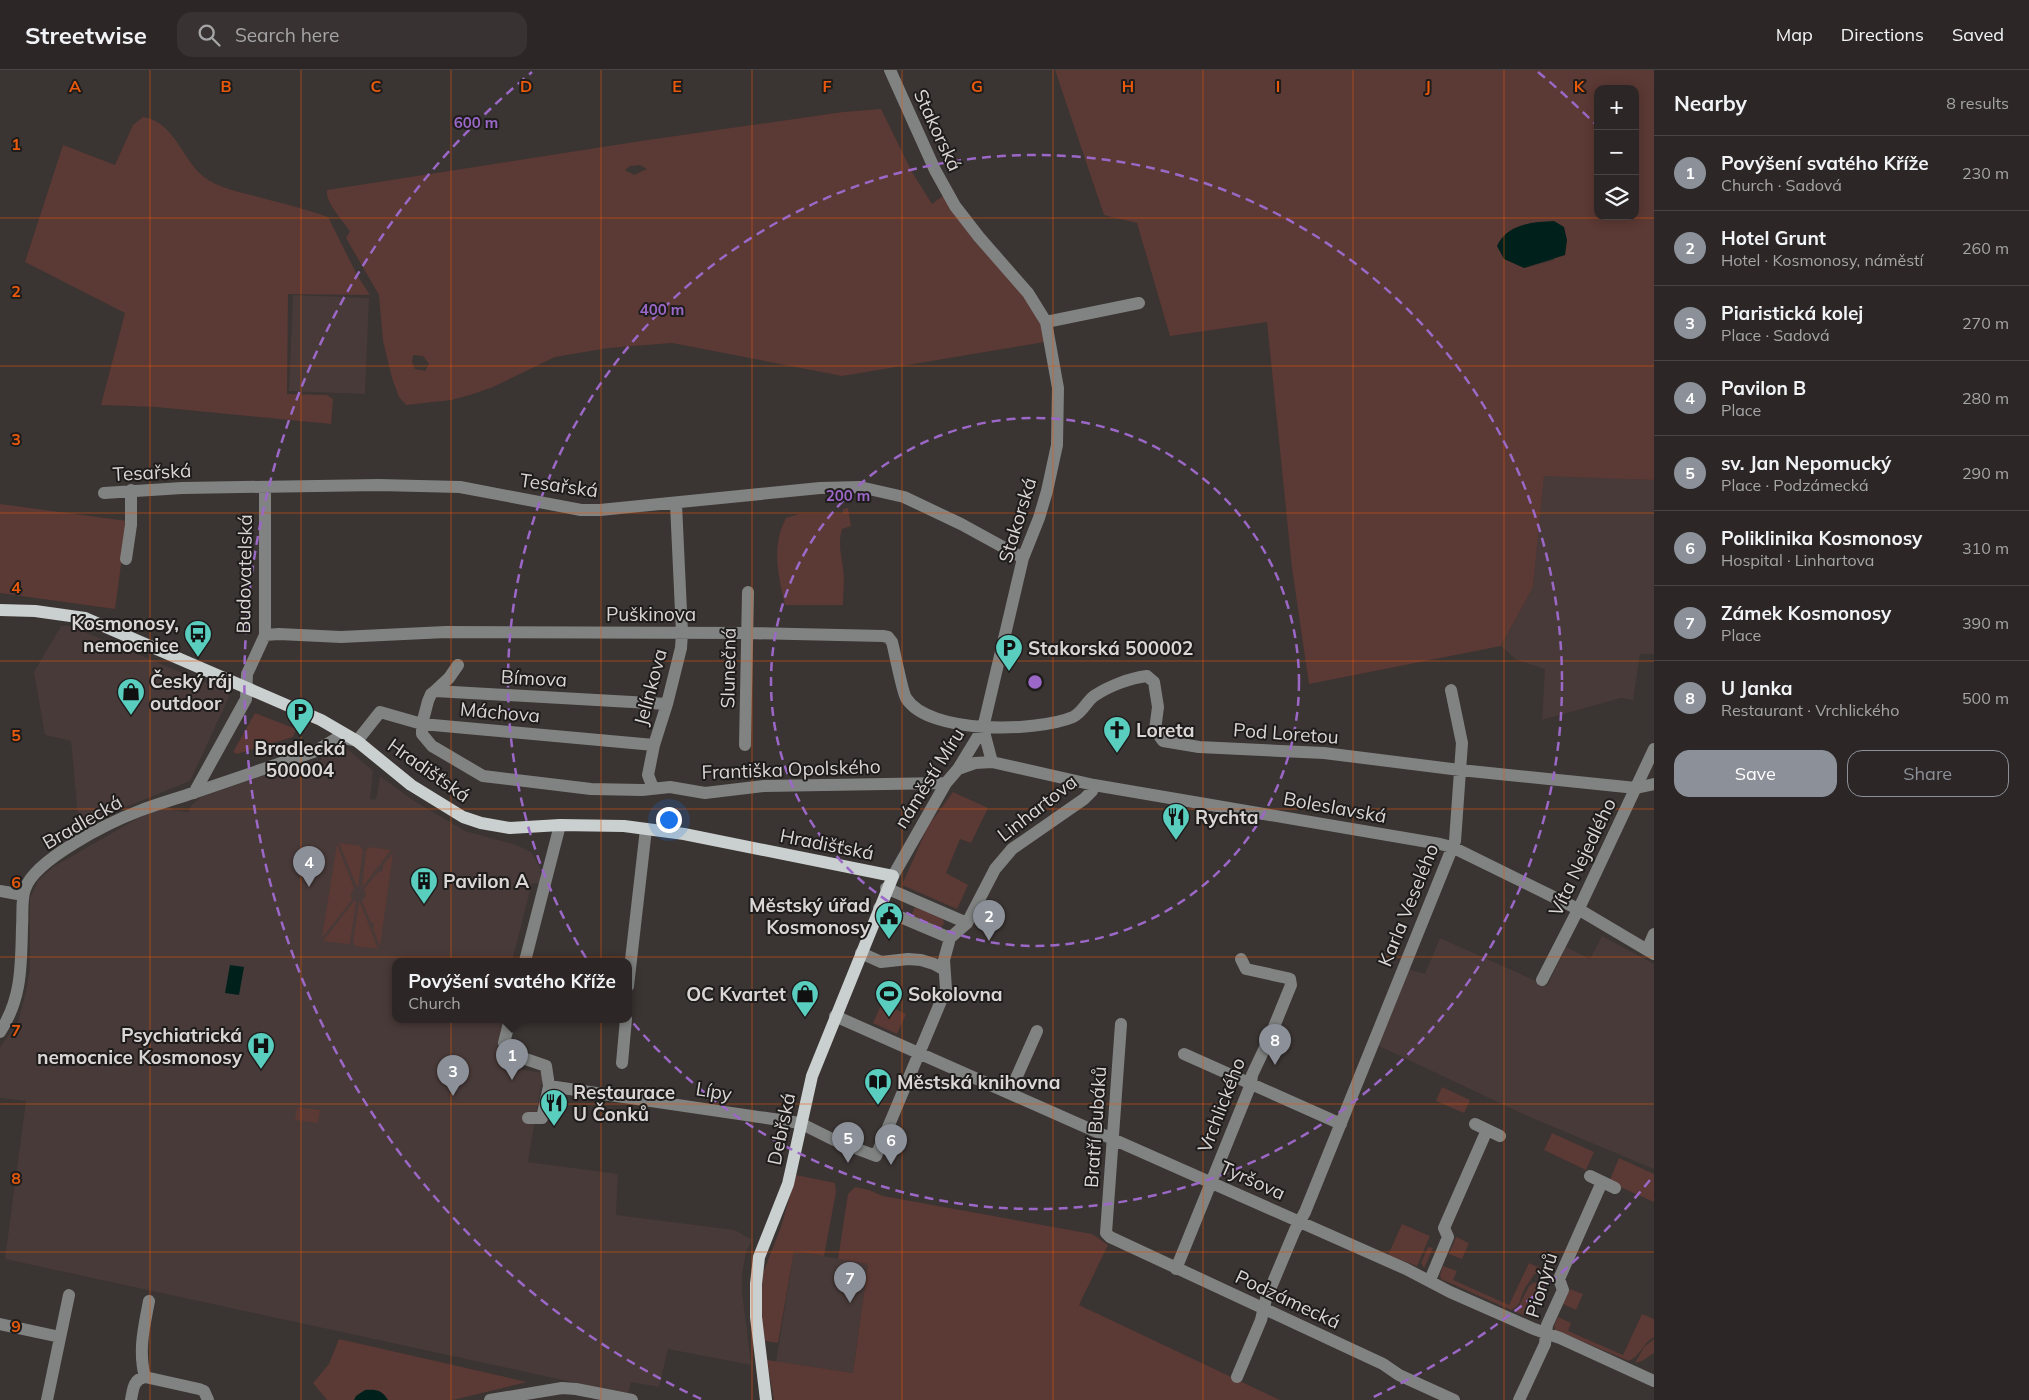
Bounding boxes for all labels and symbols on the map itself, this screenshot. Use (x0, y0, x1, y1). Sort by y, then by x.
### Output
text: A (69, 76, 81, 96)
text: B (220, 76, 232, 96)
text: C (371, 76, 382, 96)
text: D (520, 76, 532, 96)
text: E (672, 76, 682, 96)
text: F (822, 76, 832, 96)
text: G (971, 76, 983, 96)
text: H (1122, 76, 1134, 96)
text: I (1276, 76, 1280, 96)
text: J (1425, 76, 1431, 96)
text: K (1574, 76, 1586, 96)
street label: Stakorská (909, 85, 967, 175)
text: 600 m (454, 113, 498, 132)
text: 1 (11, 134, 21, 154)
text: 2 (11, 281, 21, 301)
text: 400 m (640, 300, 684, 319)
text: 3 (11, 429, 21, 449)
street label: Tesařská (112, 458, 192, 486)
street label: Tesařská (518, 468, 600, 502)
street label: Stakorská (993, 475, 1041, 565)
text: 200 m (826, 486, 870, 505)
street label: Budovatelská (231, 514, 257, 634)
text: 4 (11, 577, 21, 597)
street label: Puškinova (606, 602, 696, 626)
place label: Kosmonosy, nemocnice (71, 611, 179, 657)
bus stop icon: Kosmonosy, nemocnice (183, 619, 213, 658)
street label: Slunečná (715, 627, 741, 709)
parking icon: Stakorská 500002 (994, 633, 1024, 672)
place label: Stakorská 500002 (1028, 636, 1193, 660)
street label: Jelínkova (628, 646, 672, 728)
street label: Bímova (500, 664, 568, 692)
place label: Český ráj outdoor (150, 669, 232, 715)
centre of rings (1026, 673, 1044, 691)
shop icon: Český ráj outdoor (116, 677, 146, 716)
parking icon: Bradlecká 500004 (285, 697, 315, 736)
street label: Máchova (459, 697, 541, 727)
church icon: Loreta (1102, 715, 1132, 754)
street label: Pod Loretou (1232, 717, 1340, 749)
place label: Loreta (1136, 718, 1194, 742)
street label: náměstí Míru (889, 723, 969, 833)
text: 5 (11, 725, 21, 745)
street label: Hradišťská (383, 733, 475, 807)
place label: Bradlecká 500004 (254, 736, 346, 782)
street label: Františka Opolského (701, 754, 881, 784)
street label: Linhartova (992, 769, 1082, 847)
street label: Boleslavská (1282, 786, 1388, 828)
street label: Bradlecká (38, 790, 126, 854)
street label: Víta Nejedlého (1543, 794, 1621, 920)
restaurant icon: Rychta (1161, 802, 1191, 841)
place label: Rychta (1195, 805, 1258, 829)
your location (656, 807, 682, 833)
street label: Hradišťská (778, 823, 876, 865)
street label: Karla Veselého (1372, 840, 1444, 970)
pin: 4 (293, 846, 325, 887)
building icon: Pavilon A (409, 866, 439, 905)
place label: Pavilon A (443, 869, 530, 893)
text: 6 (11, 872, 21, 892)
place label: Městský úřad Kosmonosy (749, 893, 871, 939)
pin: 2 (973, 900, 1005, 941)
public building icon: Městský úřad Kosmonosy (874, 901, 904, 940)
shop icon: OC Kvartet (790, 979, 820, 1018)
sports icon: Sokolovna (874, 979, 904, 1018)
place label: OC Kvartet (686, 982, 786, 1006)
place label: Sokolovna (908, 982, 1003, 1006)
text: 7 (11, 1020, 21, 1040)
place label: Psychiatrická nemocnice Kosmonosy (37, 1023, 243, 1069)
pin: 8 (1259, 1024, 1291, 1065)
hospital icon: Psychiatrická nemocnice Kosmonosy (246, 1031, 276, 1070)
pin: 1 (496, 1039, 528, 1080)
street label: Vrchlického (1192, 1054, 1250, 1156)
pin: 3 (437, 1055, 469, 1096)
street label: Bratří Bubáků (1079, 1066, 1111, 1188)
library icon: Městská knihovna (863, 1067, 893, 1106)
place label: Městská knihovna (897, 1070, 1061, 1094)
street label: Lípy (694, 1076, 734, 1106)
place label: Restaurace U Čonků (573, 1080, 675, 1126)
restaurant icon: Restaurace U Čonků (539, 1088, 569, 1127)
street label: Debřská (762, 1091, 800, 1167)
pin: 5 (832, 1122, 864, 1163)
pin: 6 (875, 1124, 907, 1165)
street label: Tyršova (1217, 1155, 1289, 1205)
text: 8 (11, 1168, 21, 1188)
street label: Pionýrů (1520, 1250, 1562, 1320)
pin: 7 (834, 1262, 866, 1303)
street label: Podzámecká (1232, 1264, 1344, 1334)
text: 9 (11, 1316, 21, 1336)

